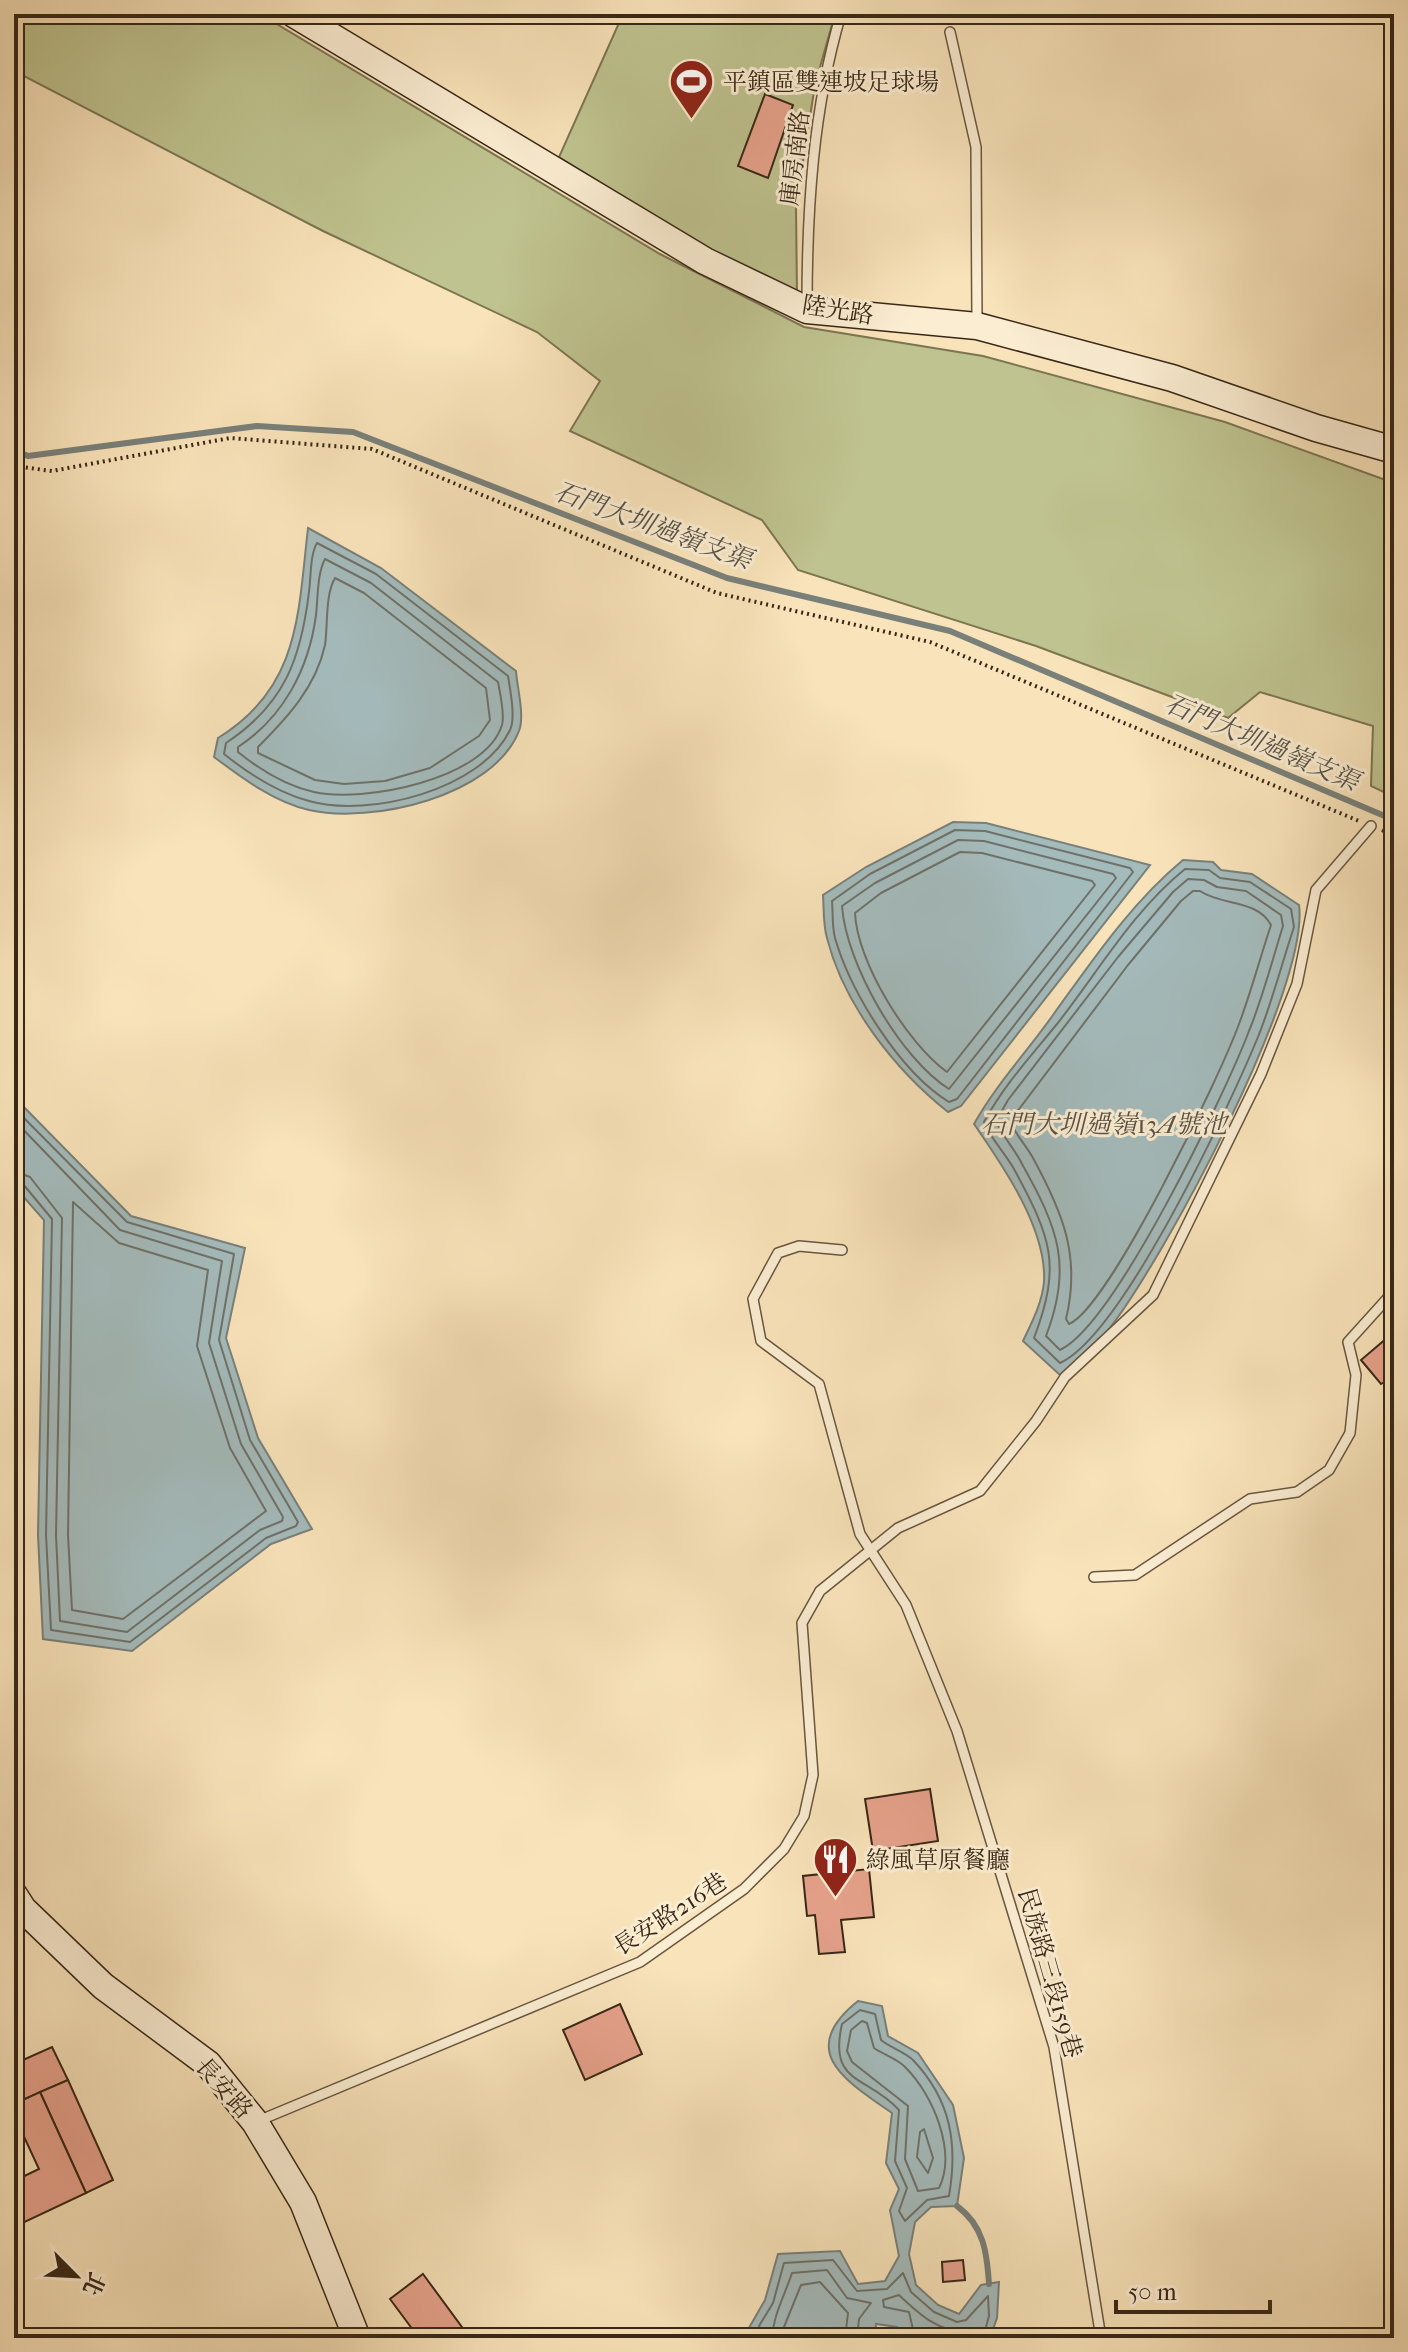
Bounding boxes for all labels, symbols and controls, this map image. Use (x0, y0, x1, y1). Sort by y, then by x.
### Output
sports icon: 平鎮區雙連坡足球場 (668, 58, 716, 121)
place label: 平鎮區雙連坡足球場 (723, 68, 939, 96)
street label: 庫房南路 (775, 109, 815, 207)
street label: 陸光路 (800, 291, 876, 329)
water label: 石門大圳過嶺支渠 (550, 475, 759, 577)
water label: 石門大圳過嶺支渠 (1160, 688, 1366, 799)
water label: 石門大圳過嶺13A號池 (981, 1109, 1230, 1140)
restaurant icon: 綠風草原餐廳 (811, 1836, 859, 1899)
place label: 綠風草原餐廳 (866, 1846, 1010, 1874)
street label: 長安路216巷 (608, 1867, 732, 1961)
street label: 民族路三段159巷 (1012, 1885, 1088, 2061)
street label: 長安路 (190, 2052, 258, 2124)
north arrow (36, 2236, 116, 2316)
scale bar (1116, 2264, 1270, 2314)
text: 北 (77, 2268, 110, 2299)
text: 50 m (1128, 2278, 1177, 2306)

